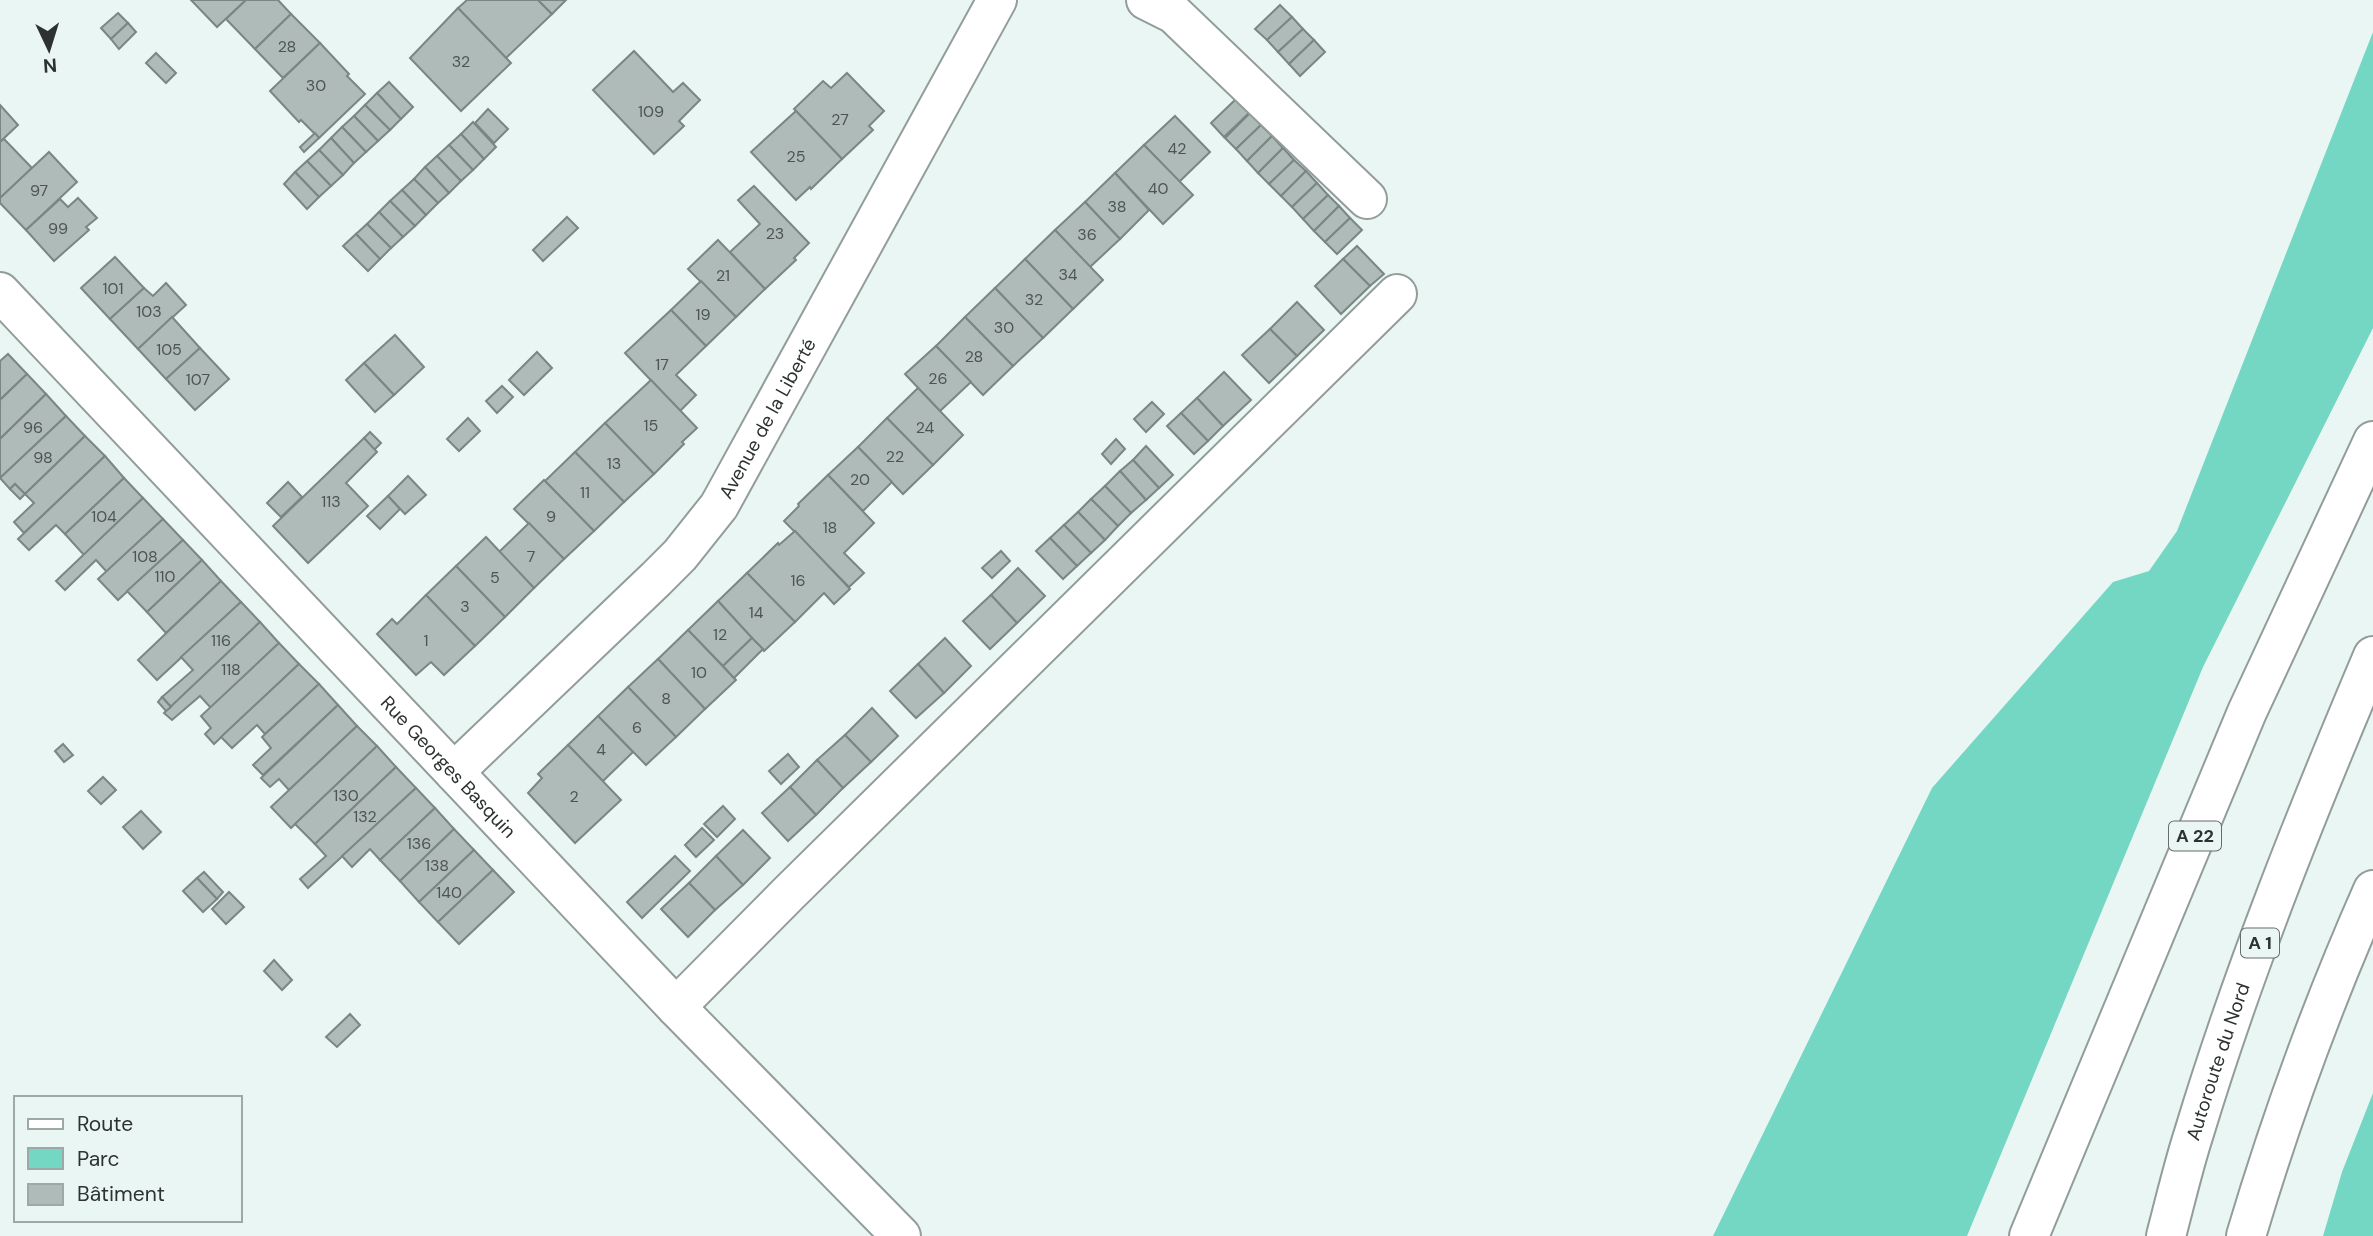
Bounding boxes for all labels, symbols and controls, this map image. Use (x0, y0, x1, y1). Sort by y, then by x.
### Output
north arrow (14, 14, 84, 84)
house number: 28 (278, 36, 296, 57)
house number: 32 (452, 51, 470, 72)
text: N (42, 53, 58, 78)
house number: 30 (306, 75, 326, 96)
house number: 109 (638, 101, 664, 122)
house number: 27 (831, 109, 849, 130)
house number: 42 (1168, 138, 1186, 159)
house number: 25 (787, 146, 805, 167)
house number: 40 (1148, 178, 1168, 199)
house number: 97 (30, 180, 48, 201)
house number: 38 (1107, 196, 1127, 217)
house number: 99 (48, 218, 68, 239)
house number: 23 (766, 223, 784, 244)
house number: 36 (1077, 224, 1097, 245)
house number: 34 (1058, 264, 1078, 285)
house number: 21 (716, 265, 730, 286)
house number: 101 (103, 278, 123, 299)
house number: 32 (1025, 289, 1043, 310)
house number: 103 (136, 301, 162, 322)
house number: 19 (695, 304, 711, 325)
house number: 30 (994, 317, 1014, 338)
street label: Avenue de la Liberté (713, 334, 822, 503)
house number: 105 (156, 339, 182, 360)
house number: 28 (965, 346, 983, 367)
house number: 17 (655, 354, 669, 375)
house number: 26 (928, 368, 948, 389)
house number: 107 (186, 369, 210, 390)
house number: 15 (644, 415, 658, 436)
house number: 96 (23, 417, 43, 438)
house number: 24 (916, 417, 935, 438)
house number: 22 (886, 446, 904, 467)
house number: 98 (33, 447, 53, 468)
house number: 13 (607, 453, 621, 474)
house number: 20 (850, 469, 870, 490)
house number: 11 (580, 482, 590, 503)
house number: 113 (321, 491, 341, 512)
house number: 104 (91, 506, 117, 527)
house number: 9 (546, 506, 556, 527)
house number: 18 (823, 517, 837, 538)
house number: 108 (132, 546, 158, 567)
house number: 7 (527, 546, 535, 567)
house number: 110 (155, 566, 176, 587)
house number: 5 (490, 567, 500, 588)
house number: 16 (790, 570, 806, 591)
house number: 3 (460, 596, 470, 617)
house number: 14 (749, 602, 764, 623)
house number: 12 (713, 624, 727, 645)
house number: 116 (211, 630, 231, 651)
house number: 1 (424, 630, 429, 651)
house number: 118 (221, 659, 241, 680)
house number: 10 (691, 662, 707, 683)
house number: 8 (661, 688, 671, 709)
street label: Rue Georges Basquin (375, 690, 521, 843)
house number: 6 (632, 717, 642, 738)
house number: 4 (596, 739, 606, 760)
house number: 130 (333, 785, 359, 806)
house number: 2 (569, 786, 579, 807)
house number: 132 (353, 806, 377, 827)
road number: A 22 (2169, 822, 2221, 850)
house number: 136 (407, 833, 431, 854)
house number: 138 (425, 855, 449, 876)
house number: 140 (436, 882, 462, 903)
road number: A 1 (2241, 928, 2279, 958)
street label: Autoroute du Nord (2180, 979, 2256, 1144)
legend (14, 1096, 242, 1222)
text: Route (77, 1110, 133, 1138)
text: Parc (77, 1145, 120, 1173)
text: Bâtiment (77, 1180, 165, 1208)

